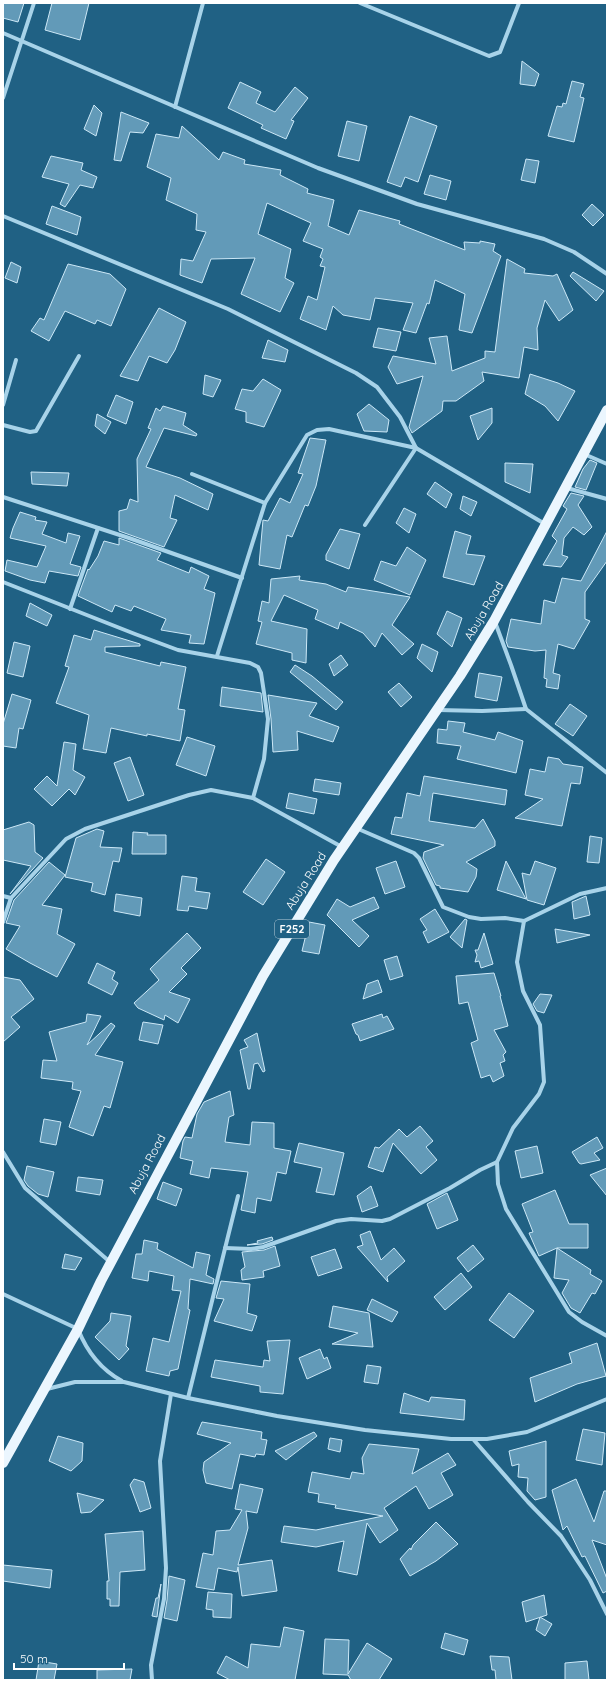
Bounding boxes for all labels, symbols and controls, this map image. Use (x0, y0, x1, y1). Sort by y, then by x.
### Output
street label: Abuja Road (461, 579, 506, 643)
street label: Abuja Road (282, 849, 329, 912)
road number: F252 (275, 920, 309, 938)
street label: Abuja Road (125, 1131, 169, 1196)
scale bar (14, 1645, 124, 1671)
text: 50 m (20, 1651, 48, 1666)

